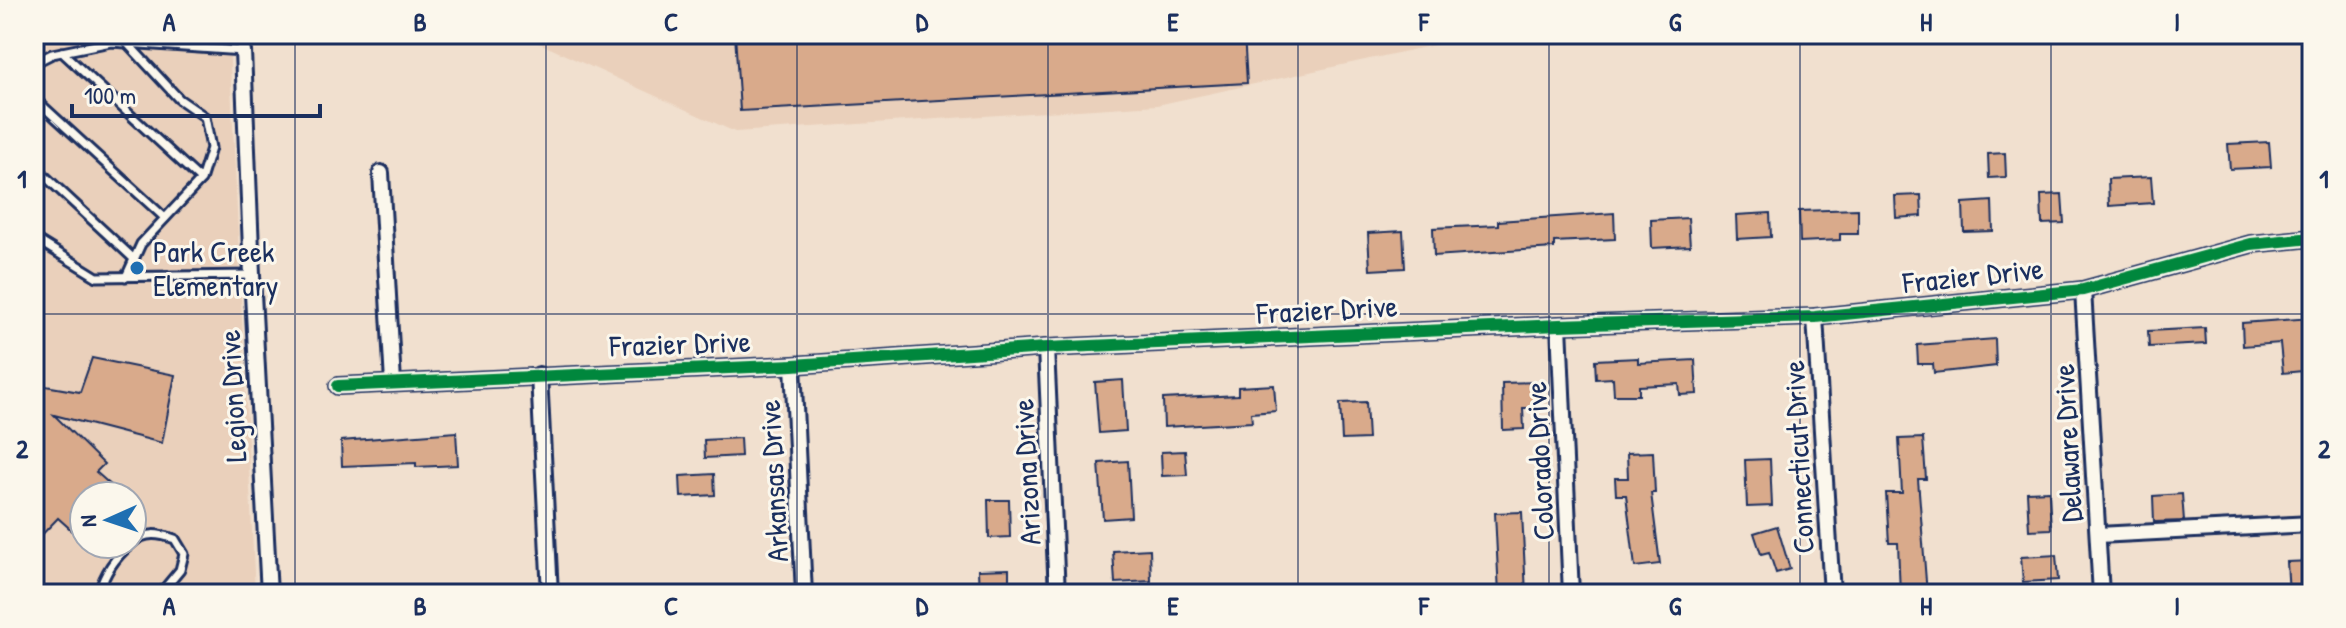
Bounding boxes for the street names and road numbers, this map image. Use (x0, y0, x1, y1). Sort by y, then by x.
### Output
street label: Frazier Drive (1900, 248, 2045, 302)
street label: Frazier Drive (1255, 285, 1398, 333)
street label: Frazier Drive (608, 321, 751, 365)
street label: Legion Drive (209, 329, 255, 463)
street label: Connecticut Drive (1773, 359, 1823, 555)
street label: Delaware Drive (2043, 363, 2091, 523)
street label: Colorado Drive (1515, 380, 1563, 541)
street label: Arizona Drive (1002, 398, 1050, 546)
street label: Arkansas Drive (749, 399, 797, 563)

